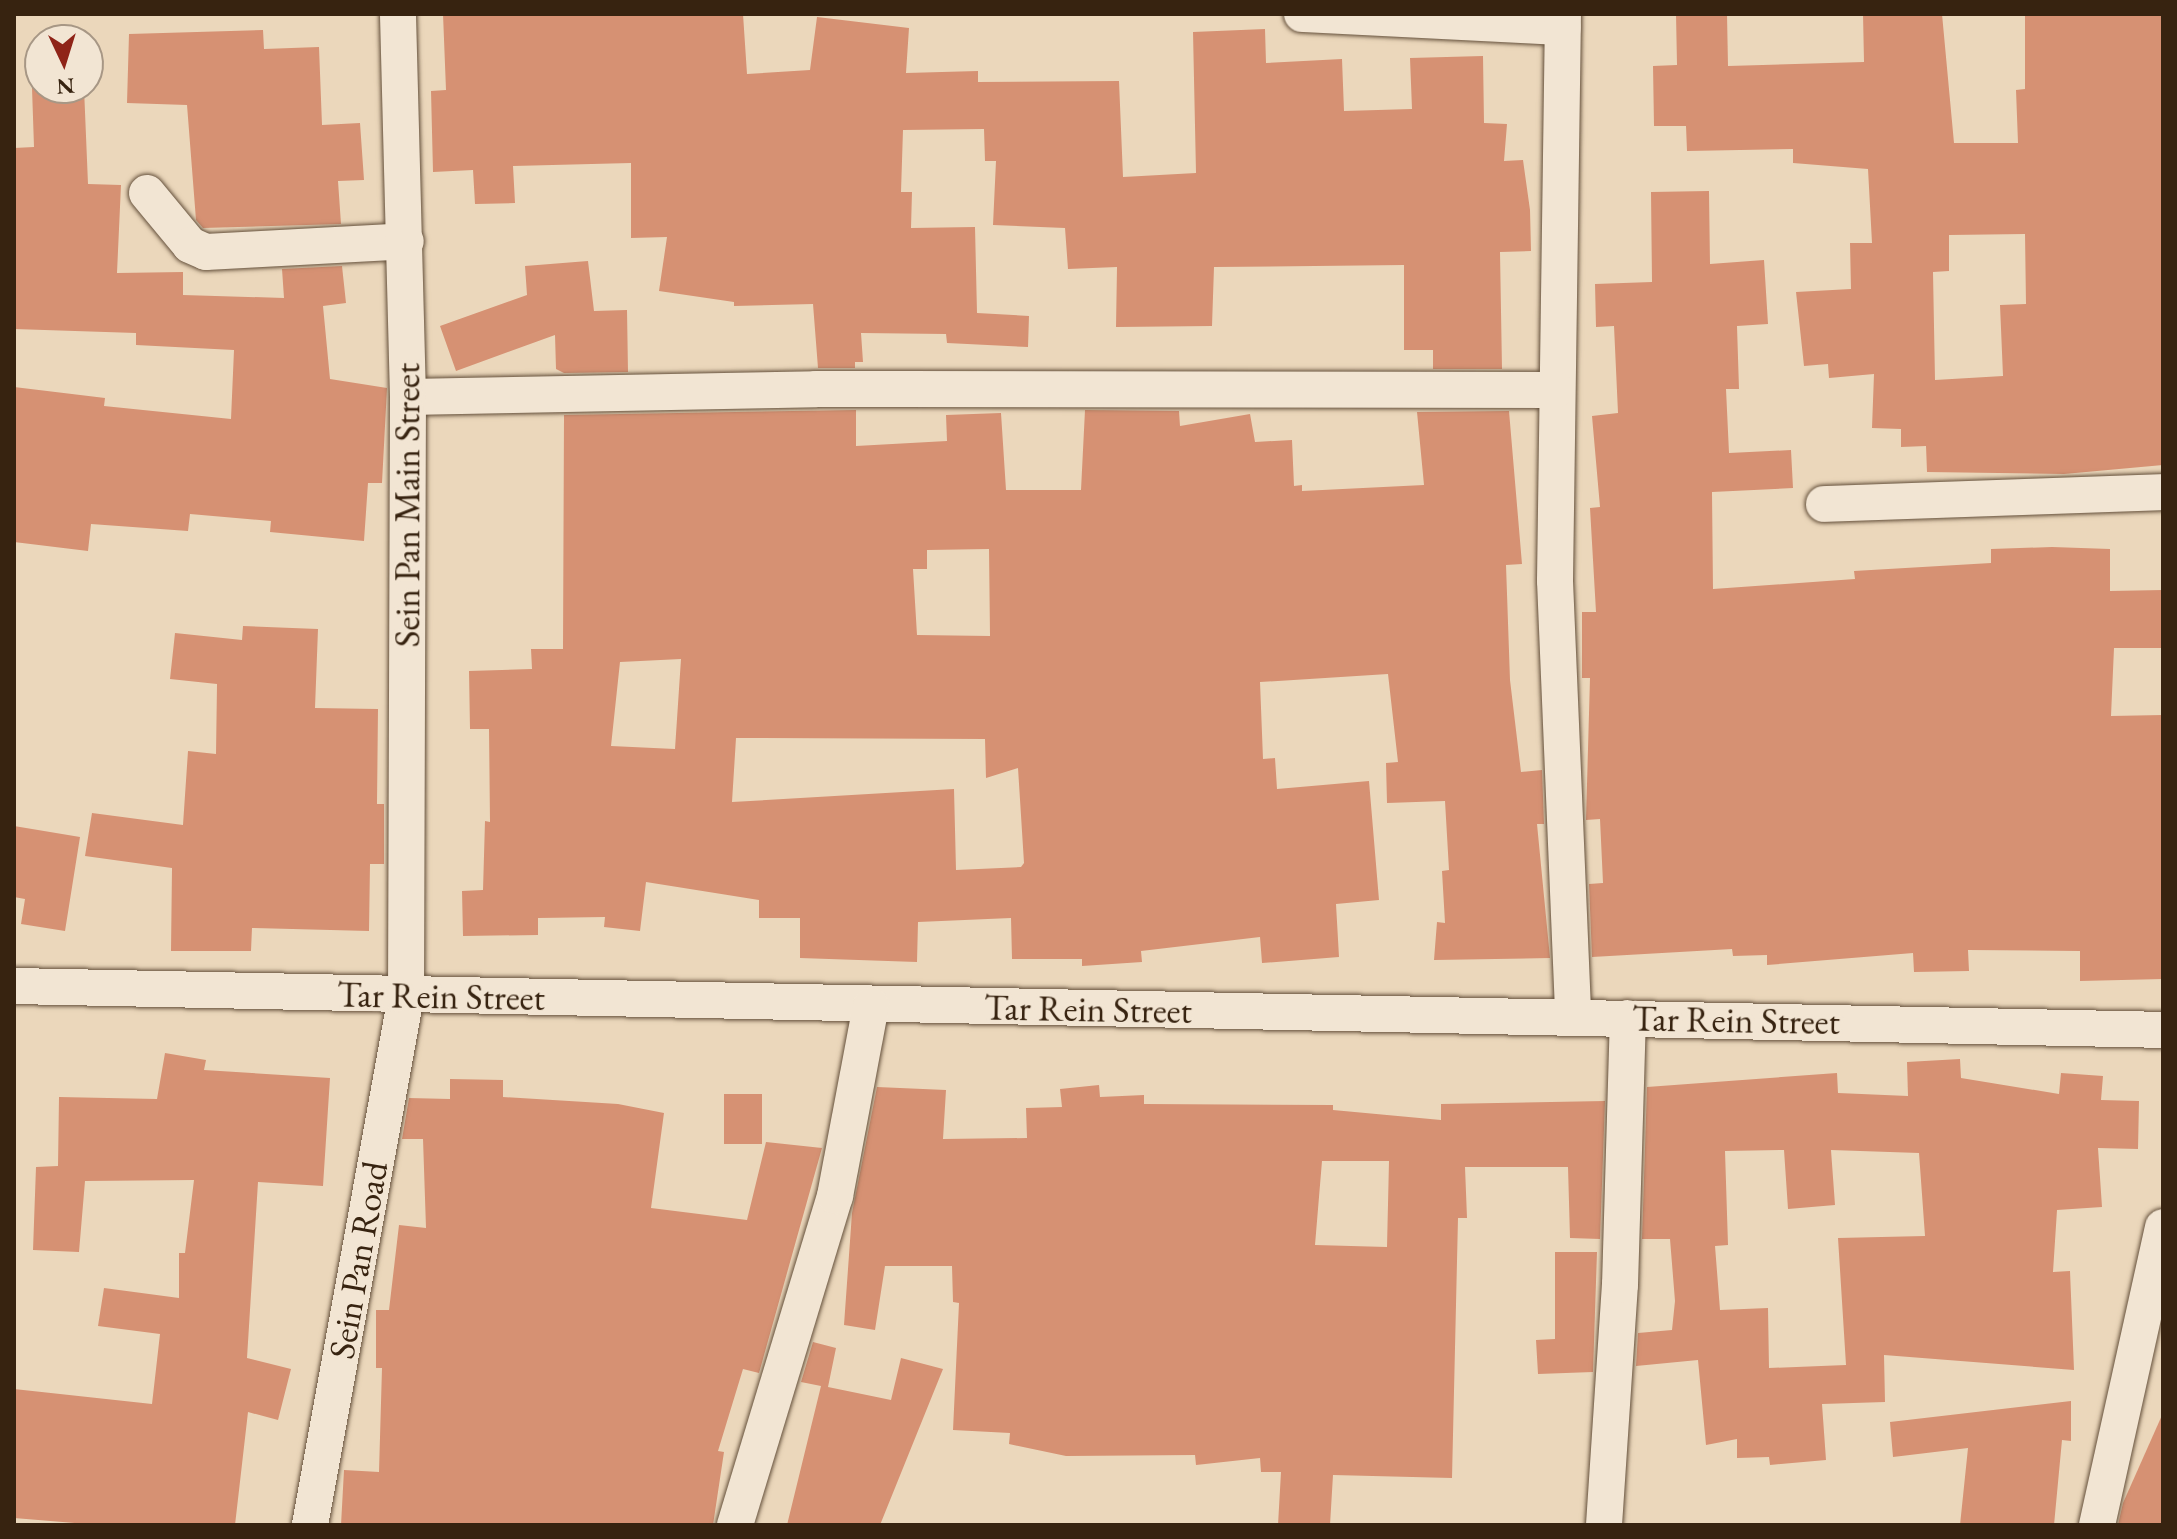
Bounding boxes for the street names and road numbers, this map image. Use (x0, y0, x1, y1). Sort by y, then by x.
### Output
street label: Sein Pan Main Street (385, 363, 429, 647)
street label: Tar Rein Street (337, 973, 545, 1019)
street label: Tar Rein Street (984, 986, 1192, 1032)
street label: Tar Rein Street (1632, 997, 1840, 1043)
street label: Sein Pan Road (319, 1158, 397, 1362)

